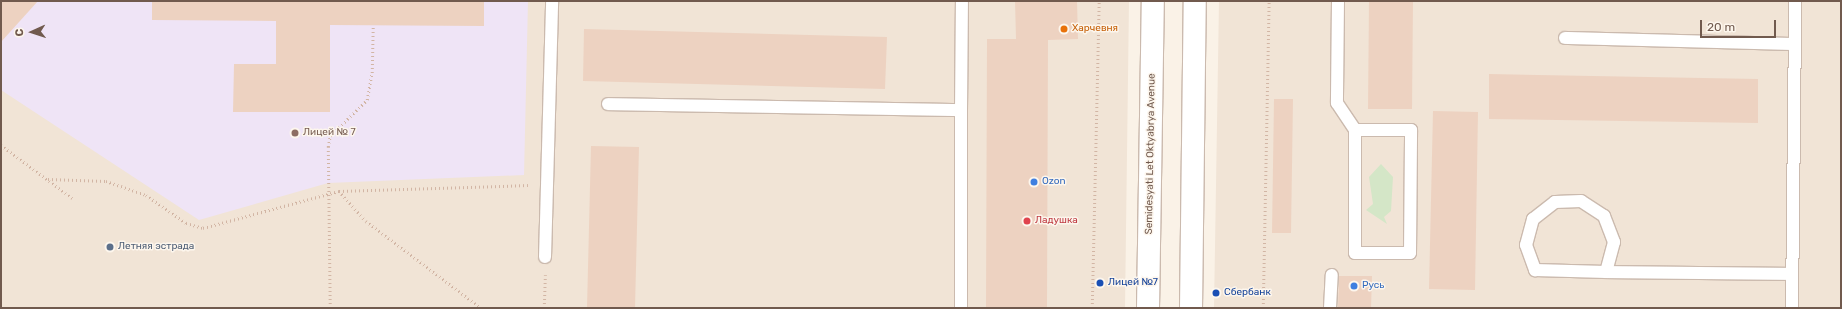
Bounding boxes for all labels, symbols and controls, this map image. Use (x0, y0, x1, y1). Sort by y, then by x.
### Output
north arrow (12, 12, 52, 52)
scale bar (1702, 12, 1778, 38)
text: 20 m (1707, 20, 1735, 34)
place label: Харчевня (1072, 23, 1118, 35)
marker: Харчевня (1059, 24, 1069, 34)
text: С (13, 28, 26, 37)
street label: Semidesyati Let Oktyabrya Avenue (1144, 73, 1158, 235)
place label: Лицей № 7 (303, 127, 356, 139)
marker: Лицей № 7 (290, 128, 300, 138)
place label: Ozon (1042, 176, 1066, 188)
marker: Ozon (1029, 177, 1039, 187)
place label: Ладушка (1035, 215, 1078, 227)
marker: Ладушка (1022, 216, 1032, 226)
place label: Летняя эстрада (118, 241, 194, 253)
marker: Летняя эстрада (105, 242, 115, 252)
place label: Лицей №7 (1108, 277, 1158, 289)
marker: Лицей №7 (1095, 278, 1105, 288)
place label: Русь (1362, 280, 1384, 292)
marker: Русь (1349, 281, 1359, 291)
place label: Сбербанк (1224, 287, 1271, 299)
marker: Сбербанк (1211, 288, 1221, 298)

